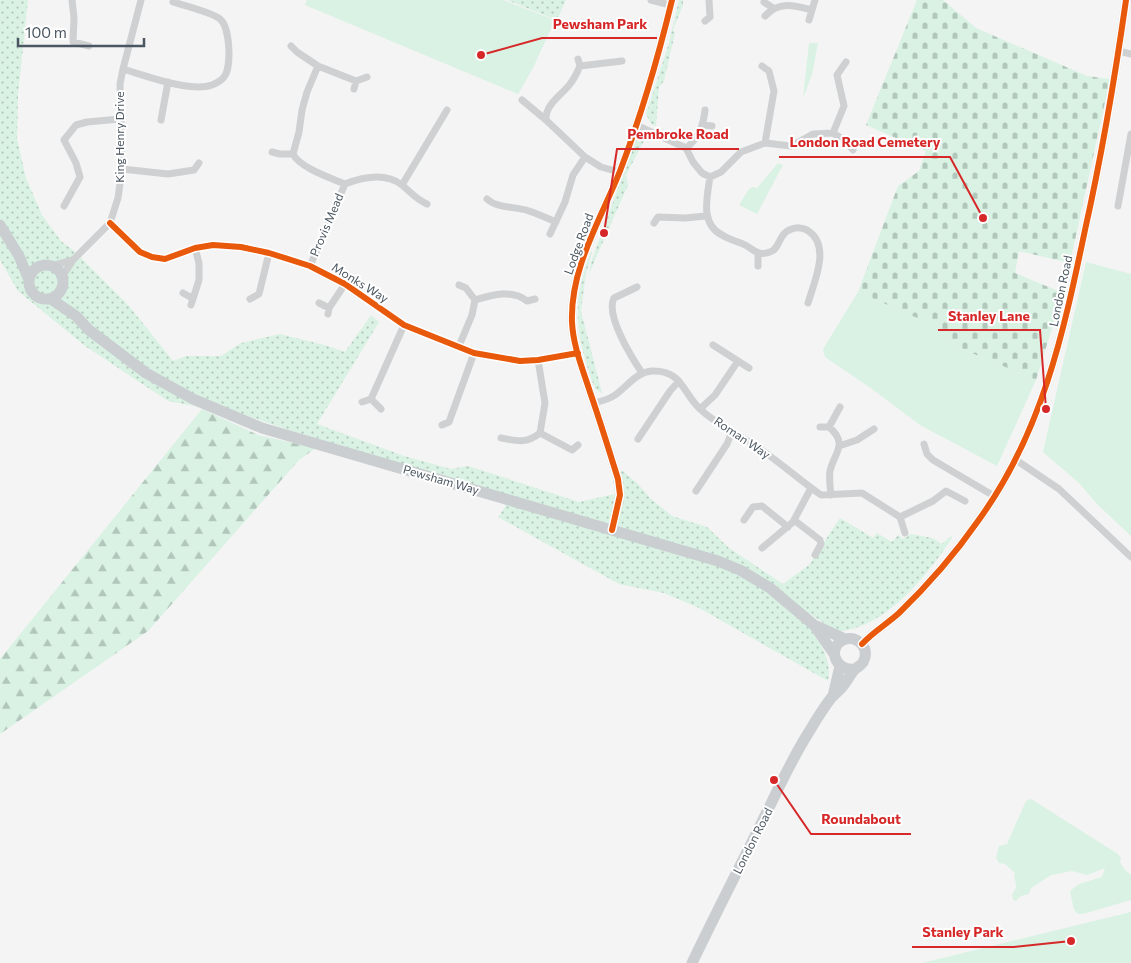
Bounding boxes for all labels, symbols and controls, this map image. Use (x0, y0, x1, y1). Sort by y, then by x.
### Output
callout: Pewsham Park (542, 9, 657, 38)
scale bar (18, 15, 144, 47)
text: Pewsham Park (553, 15, 647, 32)
text: 100 m (25, 23, 67, 41)
street label: King Henry Drive (112, 91, 126, 183)
callout: Pembroke Road (617, 120, 739, 149)
text: Pembroke Road (627, 125, 729, 142)
callout: London Road Cemetery (779, 128, 950, 157)
text: London Road Cemetery (790, 133, 941, 150)
street label: Provis Mead (307, 191, 346, 258)
street label: Lodge Road (561, 211, 596, 276)
street label: London Road (1046, 254, 1074, 328)
street label: Monks Way (330, 259, 391, 305)
callout: Stanley Lane (938, 301, 1040, 330)
text: Stanley Lane (948, 307, 1030, 324)
street label: Roman Way (712, 413, 773, 461)
street label: Pewsham Way (402, 462, 481, 497)
street label: London Road (729, 805, 775, 876)
callout: Roundabout (811, 805, 911, 834)
text: Roundabout (821, 810, 901, 827)
callout: Stanley Park (912, 918, 1014, 947)
text: Stanley Park (922, 923, 1004, 940)

